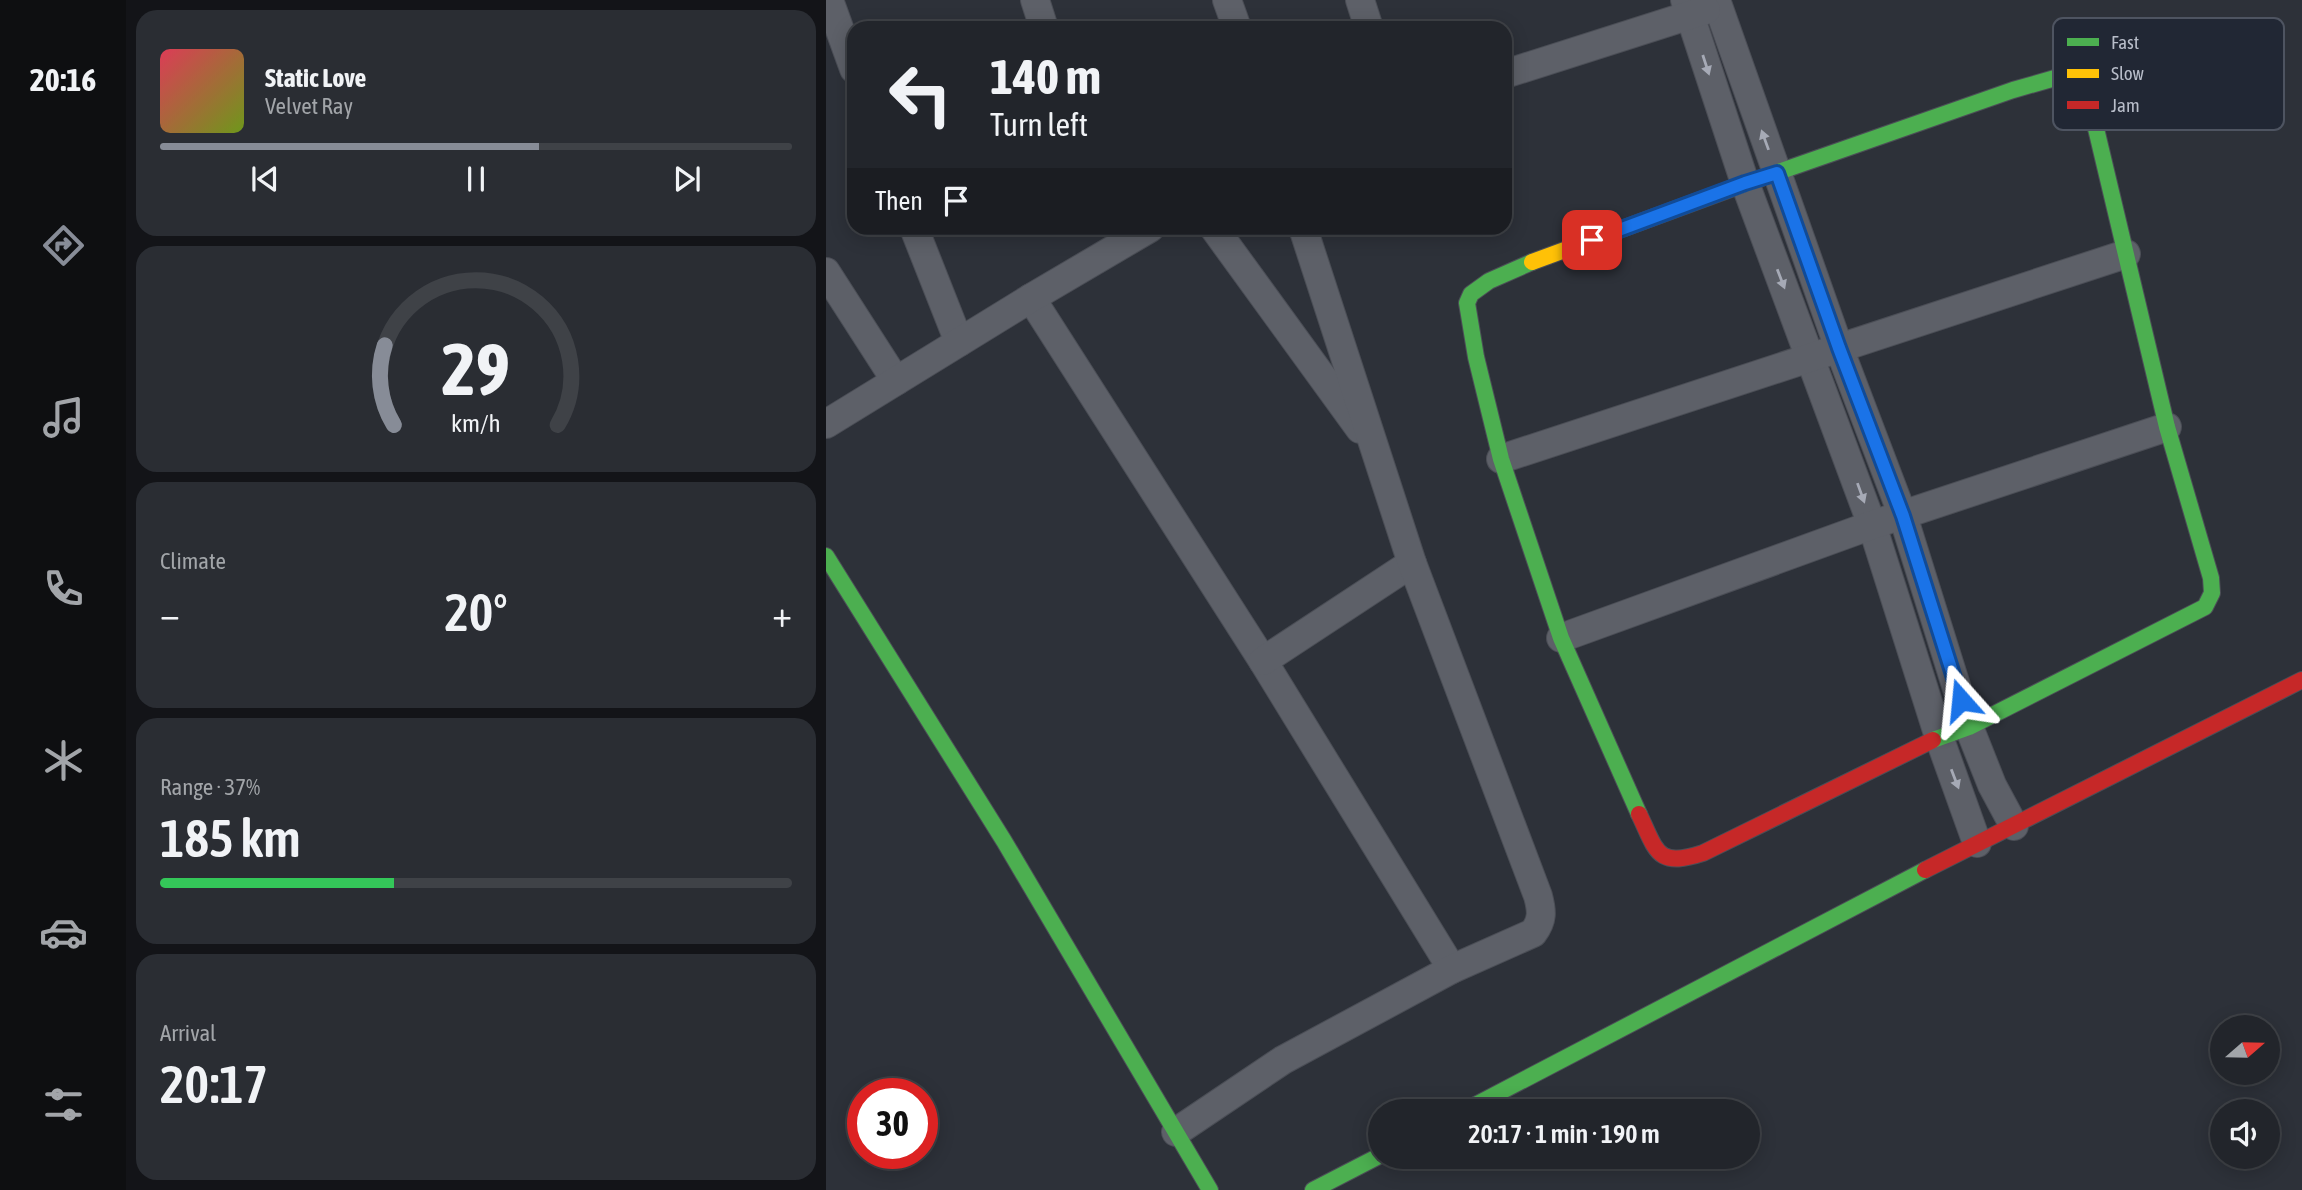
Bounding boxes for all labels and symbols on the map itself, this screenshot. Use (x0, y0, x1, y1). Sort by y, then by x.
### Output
legend (2053, 18, 2284, 130)
text: Fast (2111, 31, 2139, 53)
one-way arrow (1701, 55, 1712, 76)
text: Slow (2111, 62, 2145, 84)
text: Jam (2111, 94, 2140, 116)
one-way arrow (1760, 130, 1771, 151)
pin (1562, 210, 1622, 270)
one-way arrow (1776, 269, 1787, 290)
one-way arrow (1855, 482, 1866, 503)
position arrow (1924, 663, 1998, 737)
one-way arrow (1949, 768, 1960, 789)
north arrow (2210, 1015, 2280, 1085)
speed limit sign: 30 (847, 1078, 938, 1169)

